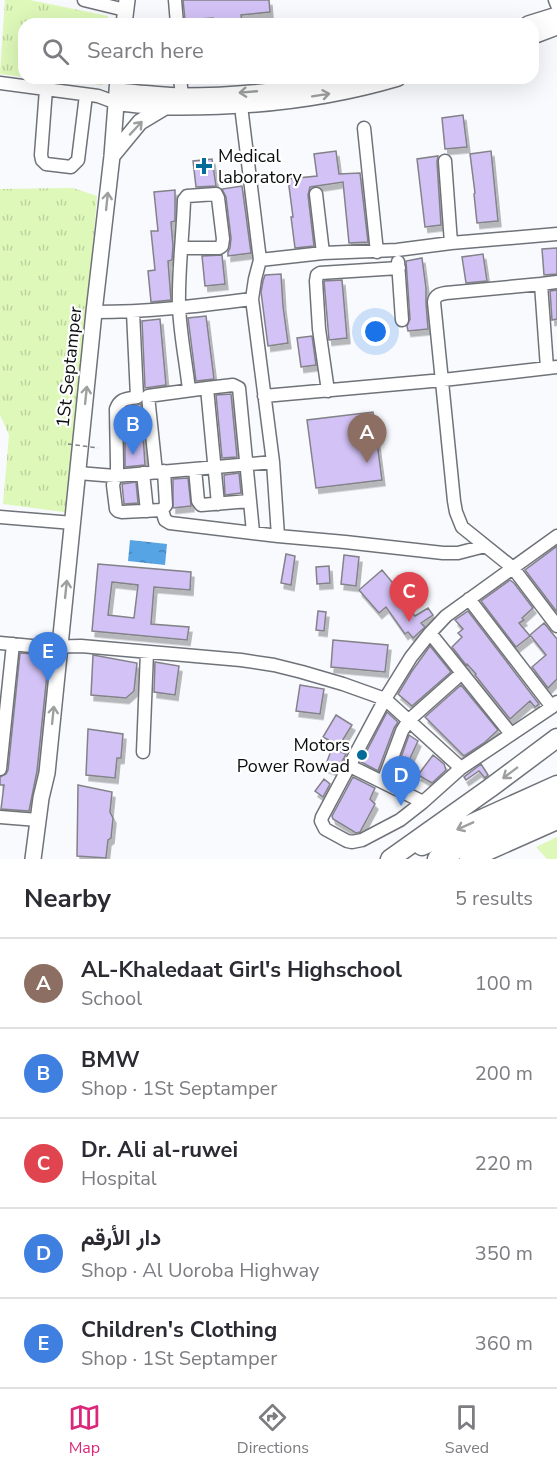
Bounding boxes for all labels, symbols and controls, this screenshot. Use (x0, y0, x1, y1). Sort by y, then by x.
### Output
search box (18, 18, 539, 84)
icon: search (39, 35, 72, 68)
text: Search here (87, 36, 204, 66)
one-way arrow (238, 87, 258, 98)
one-way arrow (311, 90, 331, 101)
one-way arrow (129, 120, 143, 135)
place label: Medical laboratory (218, 144, 302, 189)
marker: Medical laboratory (195, 157, 213, 175)
one-way arrow (102, 192, 113, 211)
street label: 1St Septamper (51, 305, 87, 429)
your location (361, 317, 390, 346)
one-way arrow (81, 385, 92, 405)
pin: B (114, 406, 152, 455)
pin: A (348, 414, 386, 463)
pin: C (390, 572, 428, 622)
one-way arrow (61, 579, 72, 599)
pin: E (28, 632, 68, 682)
one-way arrow (48, 705, 59, 725)
place label: Motors Power Rowad (237, 733, 350, 778)
marker: Motors Power Rowad (355, 748, 369, 762)
pin: D (382, 756, 420, 806)
one-way arrow (503, 767, 519, 779)
one-way arrow (457, 821, 475, 833)
text: Nearby (24, 881, 111, 916)
text: 5 results (455, 885, 533, 912)
text: AL-Khaledaat Girl's Highschool (81, 955, 402, 985)
text: A (36, 970, 51, 997)
text: 100 m (475, 970, 533, 997)
text: School (81, 985, 142, 1012)
text: BMW (81, 1045, 140, 1075)
text: B (37, 1060, 50, 1087)
text: 200 m (475, 1060, 533, 1087)
text: Shop · 1St Septamper (81, 1075, 277, 1102)
text: Dr. Ali al-ruwei (81, 1135, 238, 1165)
text: C (37, 1150, 50, 1177)
text: 220 m (475, 1150, 533, 1177)
text: Hospital (81, 1165, 157, 1192)
text: دار الأرقم (81, 1223, 161, 1253)
text: D (36, 1240, 51, 1267)
text: 350 m (475, 1240, 533, 1267)
text: Shop · Al Uoroba Highway (81, 1257, 319, 1284)
text: Children's Clothing (81, 1315, 277, 1345)
text: E (38, 1330, 49, 1357)
text: 360 m (475, 1330, 533, 1357)
text: Shop · 1St Septamper (81, 1345, 277, 1372)
tab: Map (68, 1401, 101, 1459)
tab: Directions (237, 1401, 309, 1459)
tab: Saved (445, 1401, 489, 1459)

